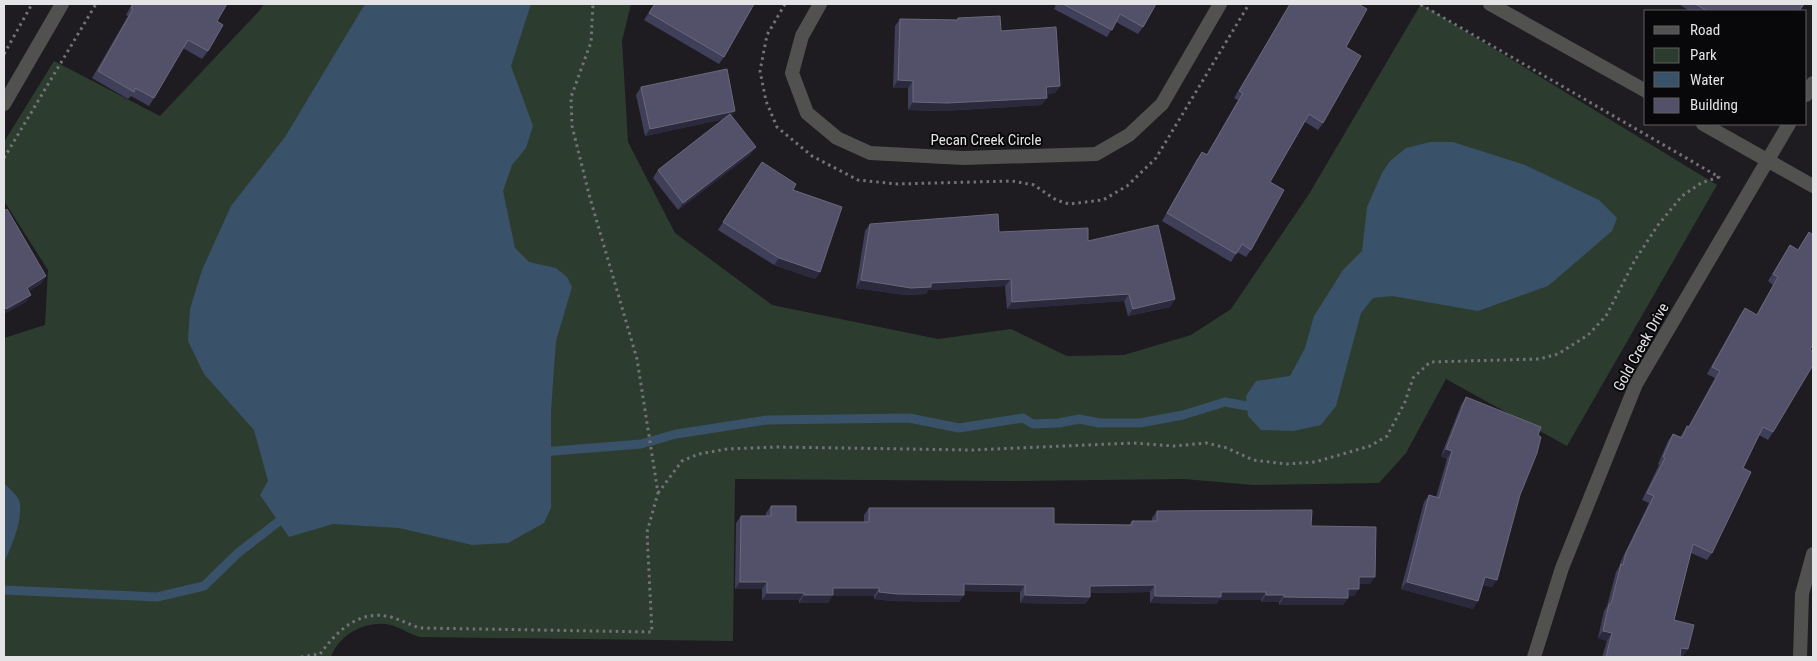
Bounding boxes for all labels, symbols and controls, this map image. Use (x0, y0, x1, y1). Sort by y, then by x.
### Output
legend (1644, 10, 1807, 125)
text: Road (1690, 21, 1720, 39)
text: Park (1690, 46, 1717, 64)
text: Water (1690, 71, 1725, 89)
text: Building (1690, 96, 1738, 114)
street label: Pecan Creek Circle (930, 131, 1042, 149)
street label: Gold Creek Drive (1609, 300, 1673, 394)

